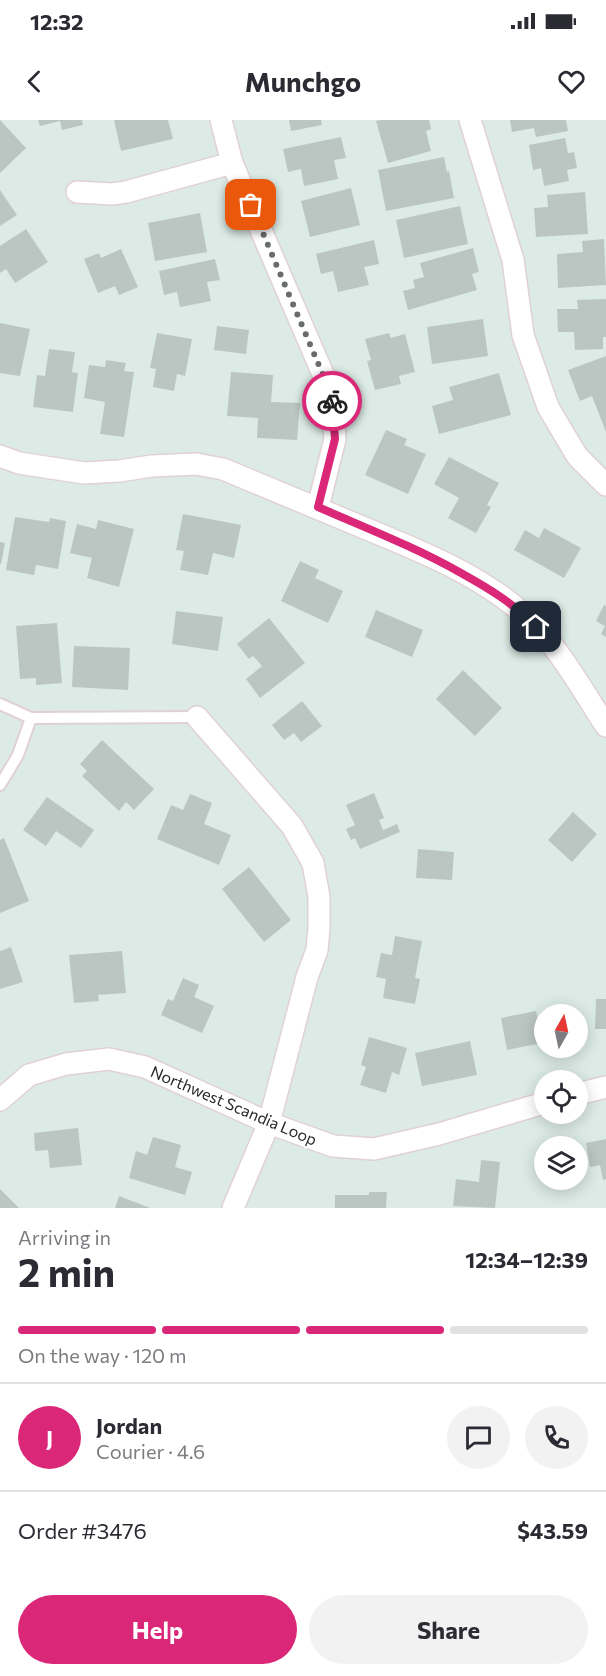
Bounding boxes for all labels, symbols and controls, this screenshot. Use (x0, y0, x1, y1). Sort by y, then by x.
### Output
text: 12:32 (30, 8, 84, 35)
icon: back (18, 65, 51, 98)
text: Munchgo (245, 65, 361, 98)
icon: heart (555, 65, 588, 98)
pin (225, 179, 276, 230)
icon: bag (234, 188, 267, 221)
courier (302, 371, 362, 431)
icon: bike (316, 385, 349, 418)
pin (510, 601, 561, 652)
icon: home (519, 610, 552, 643)
north arrow (534, 1004, 588, 1058)
map controls (534, 1004, 588, 1190)
street label: Northwest Scandia Loop (148, 1061, 320, 1149)
button: locate (534, 1070, 588, 1124)
button: layers (534, 1136, 588, 1190)
text: Arriving in (18, 1225, 111, 1249)
text: 12:34–12:39 (465, 1246, 588, 1273)
text: 2 min (18, 1247, 115, 1295)
text: On the way · 120 m (18, 1343, 186, 1367)
button: chat (447, 1406, 510, 1469)
button: phone (525, 1406, 588, 1469)
text: Jordan (96, 1412, 162, 1439)
text: J (46, 1424, 53, 1451)
text: Courier · 4.6 (96, 1439, 205, 1463)
text: Order #3476 (18, 1517, 147, 1544)
text: $43.59 (517, 1517, 588, 1544)
button: Help (18, 1595, 297, 1664)
button: Share (309, 1595, 588, 1664)

